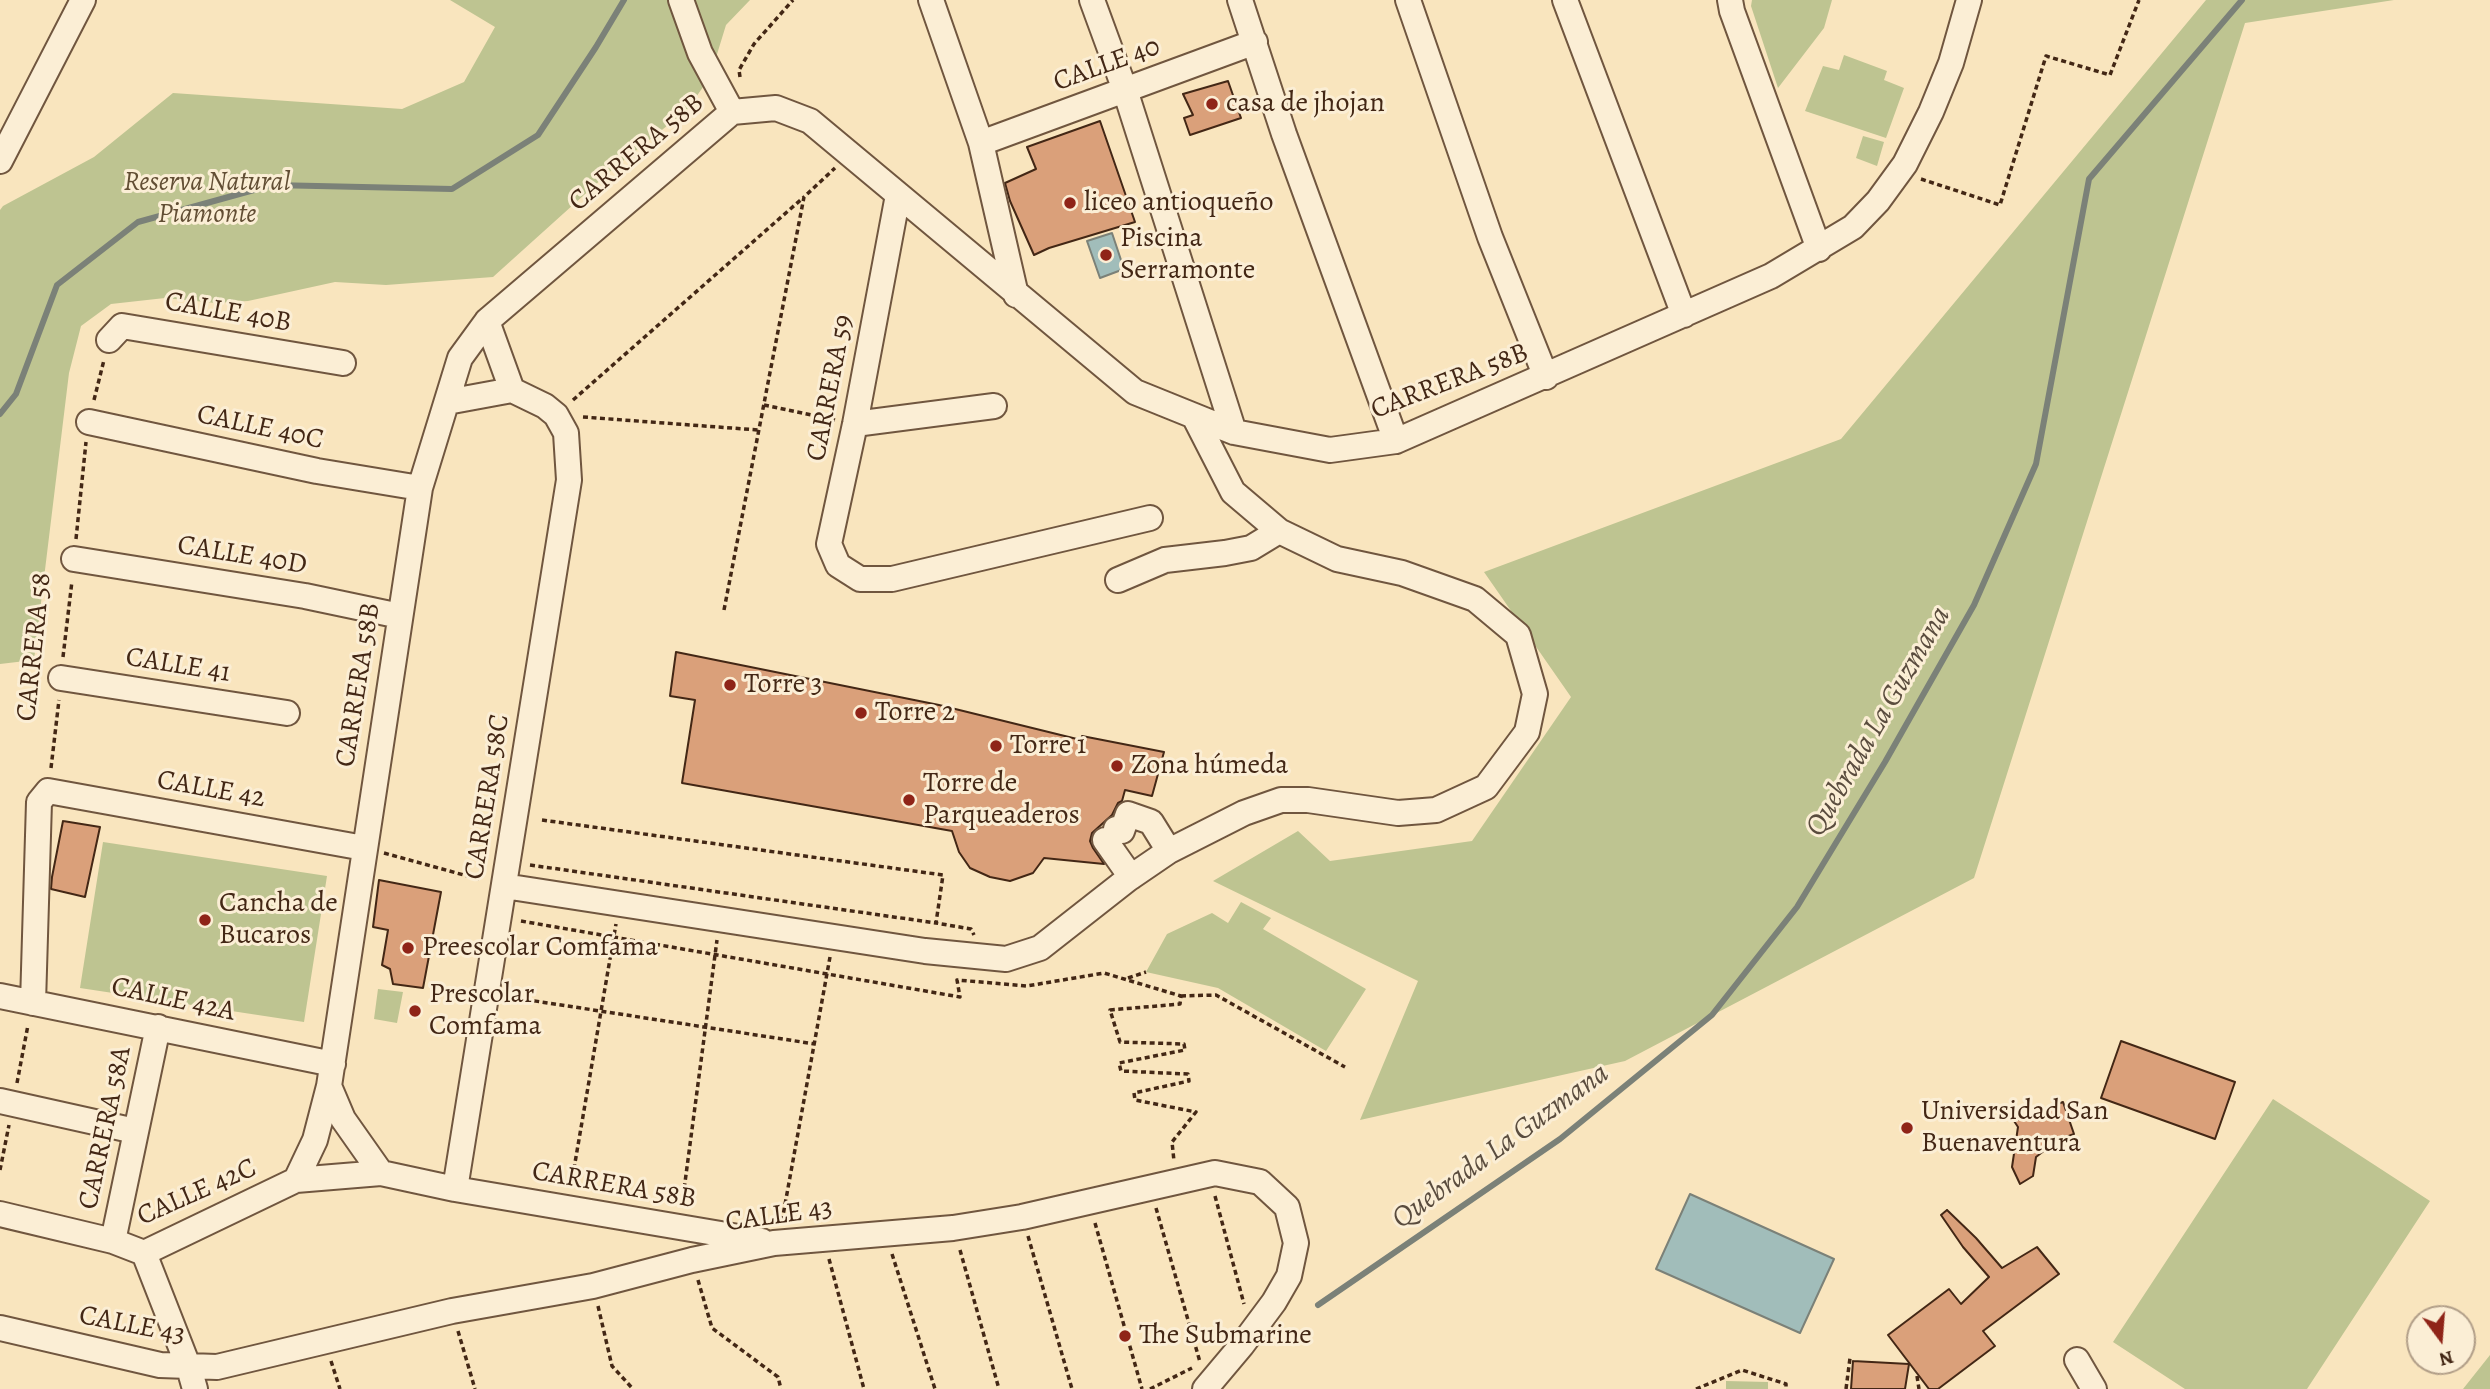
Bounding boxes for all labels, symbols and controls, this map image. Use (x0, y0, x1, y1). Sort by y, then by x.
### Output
street label: CALLE 40 (1049, 30, 1165, 100)
street label: CARRERA 58B (563, 87, 711, 219)
place label: casa de jhojan (1226, 87, 1385, 121)
marker: casa de jhojan (1204, 96, 1220, 112)
park label: Reserva Natural Piamonte (124, 166, 290, 232)
place label: liceo antioqueño (1084, 186, 1274, 220)
marker: liceo antioqueño (1062, 195, 1078, 211)
place label: Piscina Serramonte (1120, 222, 1255, 288)
marker: Piscina Serramonte (1098, 247, 1114, 263)
street label: CALLE 40B (162, 285, 294, 341)
street label: CARRERA 59 (800, 312, 862, 464)
street label: CARRERA 58B (1366, 337, 1534, 427)
street label: CALLE 40C (194, 398, 326, 458)
street label: CALLE 40D (175, 529, 309, 583)
street label: CARRERA 58 (10, 571, 60, 723)
street label: CARRERA 58B (329, 600, 389, 770)
water label: Quebrada La Guzmana (1799, 601, 1959, 843)
street label: CALLE 41 (123, 641, 233, 691)
place label: Torre 3 (744, 668, 822, 702)
marker: Torre 3 (722, 677, 738, 693)
place label: Torre 2 (875, 696, 955, 730)
marker: Torre 2 (853, 705, 869, 721)
street label: CARRERA 58C (458, 712, 518, 882)
place label: Torre 1 (1010, 729, 1086, 763)
marker: Torre 1 (988, 738, 1004, 754)
place label: Zona húmeda (1131, 749, 1288, 783)
marker: Zona húmeda (1109, 758, 1125, 774)
street label: CALLE 42 (154, 764, 268, 816)
place label: Torre de Parqueaderos (923, 767, 1080, 833)
marker: Torre de Parqueaderos (901, 792, 917, 808)
place label: Cancha de Bucaros (219, 887, 338, 953)
marker: Cancha de Bucaros (197, 912, 213, 928)
place label: Preescolar Comfama (422, 931, 658, 965)
marker: Preescolar Comfama (400, 940, 416, 956)
street label: CALLE 42A (108, 971, 238, 1029)
place label: Prescolar Comfama (429, 978, 542, 1044)
marker: Prescolar Comfama (407, 1003, 423, 1019)
street label: CARRERA 58A (72, 1044, 140, 1212)
water label: Quebrada La Guzmana (1386, 1056, 1616, 1238)
place label: Universidad San Buenaventura (1921, 1095, 2109, 1161)
marker: Universidad San Buenaventura (1899, 1120, 1915, 1136)
street label: CALLE 42C (132, 1152, 262, 1234)
street label: CARRERA 58B (529, 1155, 699, 1217)
street label: CALLE 43 (723, 1192, 835, 1240)
street label: CALLE 43 (76, 1299, 188, 1353)
north arrow (2406, 1305, 2476, 1375)
place label: The Submarine (1139, 1319, 1312, 1353)
marker: The Submarine (1117, 1328, 1133, 1344)
text: N (2436, 1344, 2456, 1373)

